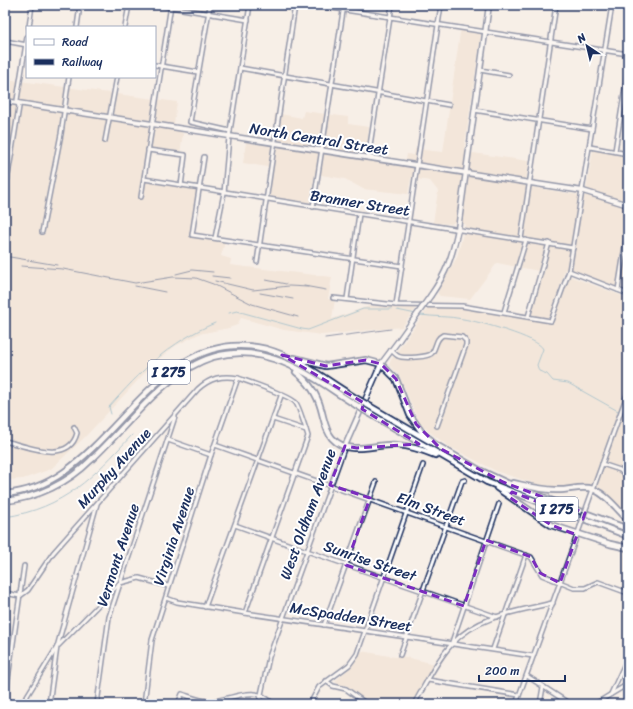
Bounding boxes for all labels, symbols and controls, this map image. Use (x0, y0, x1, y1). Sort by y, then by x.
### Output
legend (26, 26, 156, 78)
north arrow (567, 26, 607, 66)
text: N (572, 28, 590, 49)
text: Road (62, 31, 89, 53)
text: Railway (62, 51, 103, 73)
street label: North Central Street (248, 115, 391, 163)
street label: Branner Street (308, 182, 412, 224)
road number: I 275 (148, 360, 190, 384)
street label: Murphy Avenue (70, 421, 158, 515)
street label: West Oldham Avenue (272, 445, 344, 583)
street label: Virginia Avenue (146, 483, 202, 589)
street label: Elm Street (393, 485, 470, 534)
road number: I 275 (536, 497, 578, 521)
street label: Vermont Avenue (89, 500, 147, 610)
street label: Sunrise Street (320, 533, 421, 589)
street label: McSpadden Street (288, 595, 414, 640)
scale bar (479, 657, 565, 683)
text: 200 m (485, 660, 519, 682)

